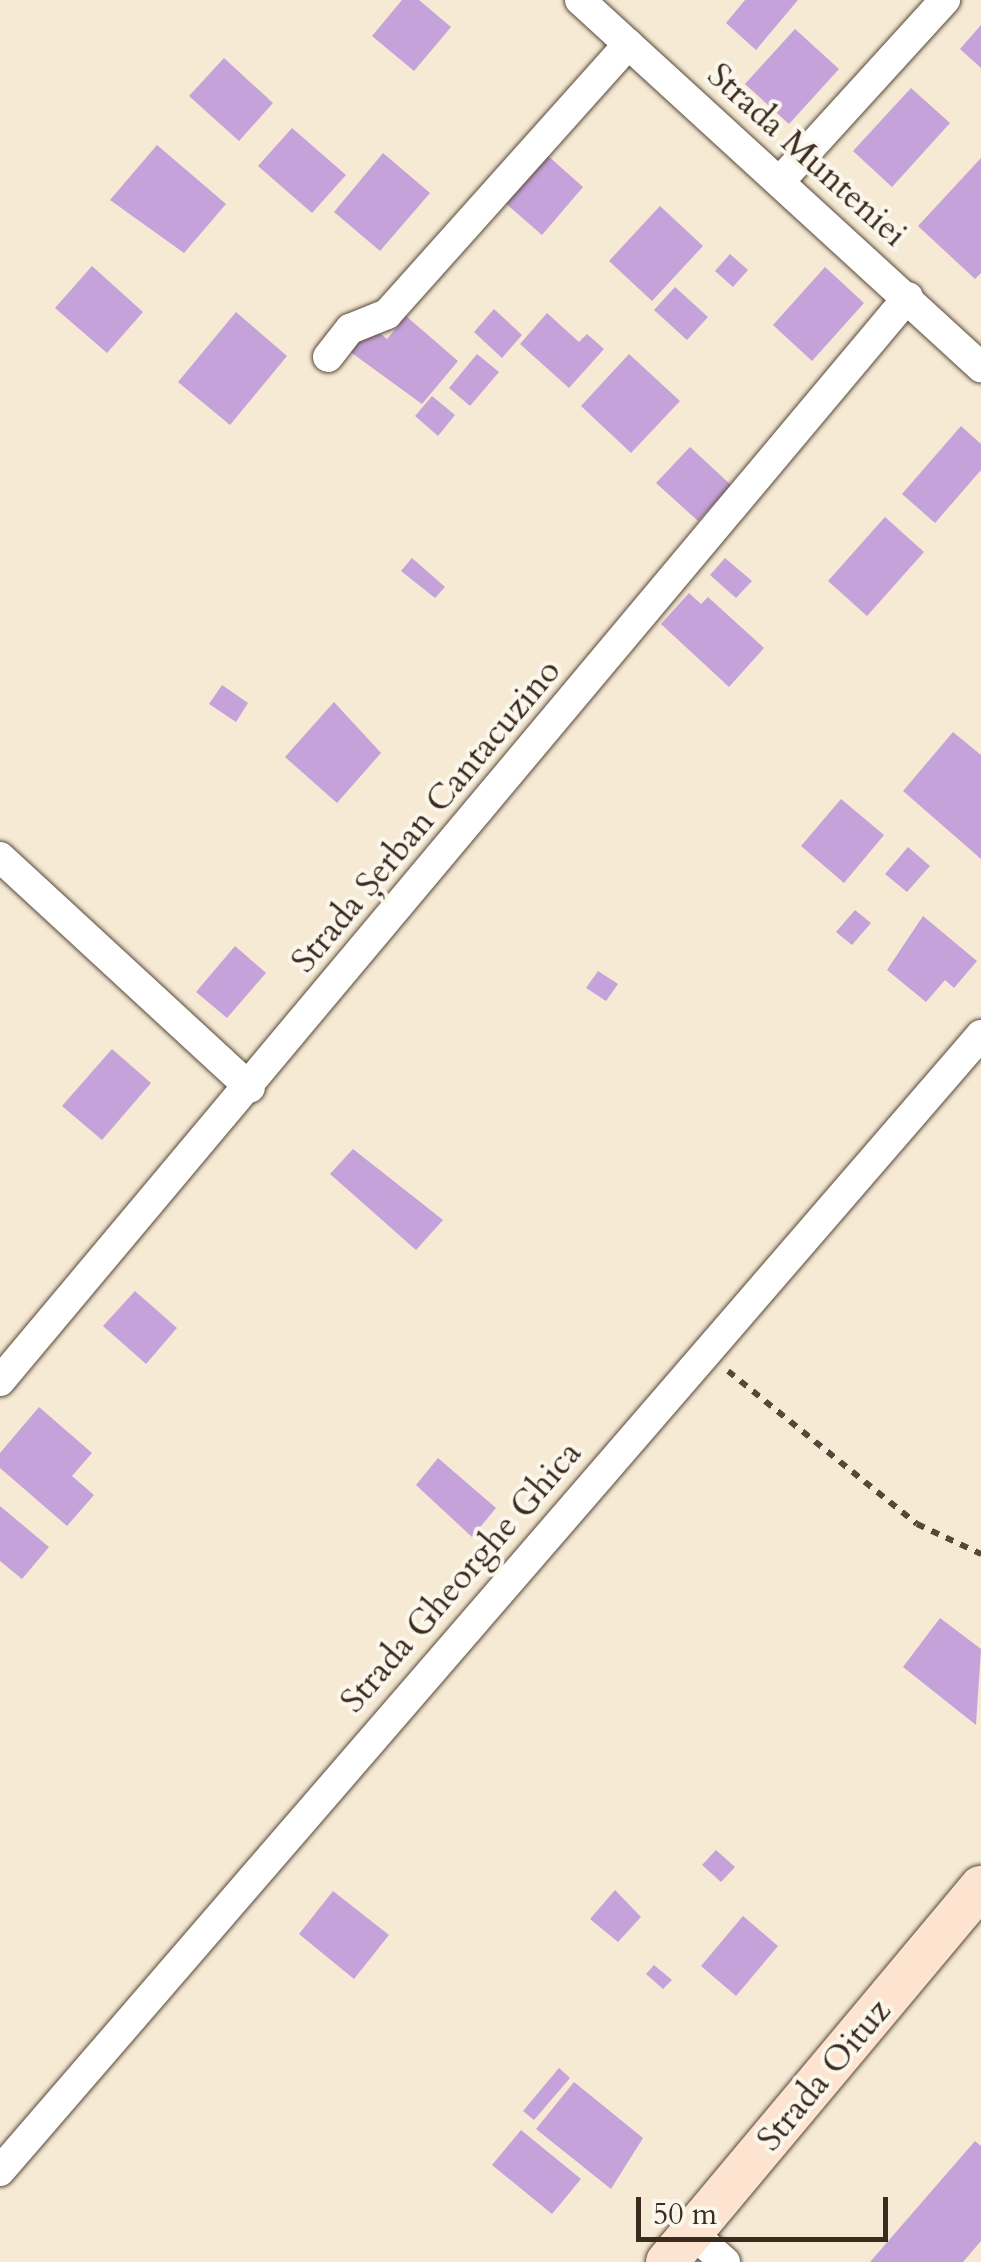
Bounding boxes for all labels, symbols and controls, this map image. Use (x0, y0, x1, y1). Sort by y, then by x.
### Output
street label: Strada Munteniei (699, 54, 915, 256)
street label: Strada Șerban Cantacuzino (282, 651, 570, 981)
street label: Strada Gheorghe Ghica (332, 1433, 590, 1721)
street label: Strada Oituz (748, 1990, 900, 2160)
scale bar (641, 2177, 894, 2239)
text: 50 m (653, 2194, 717, 2235)

